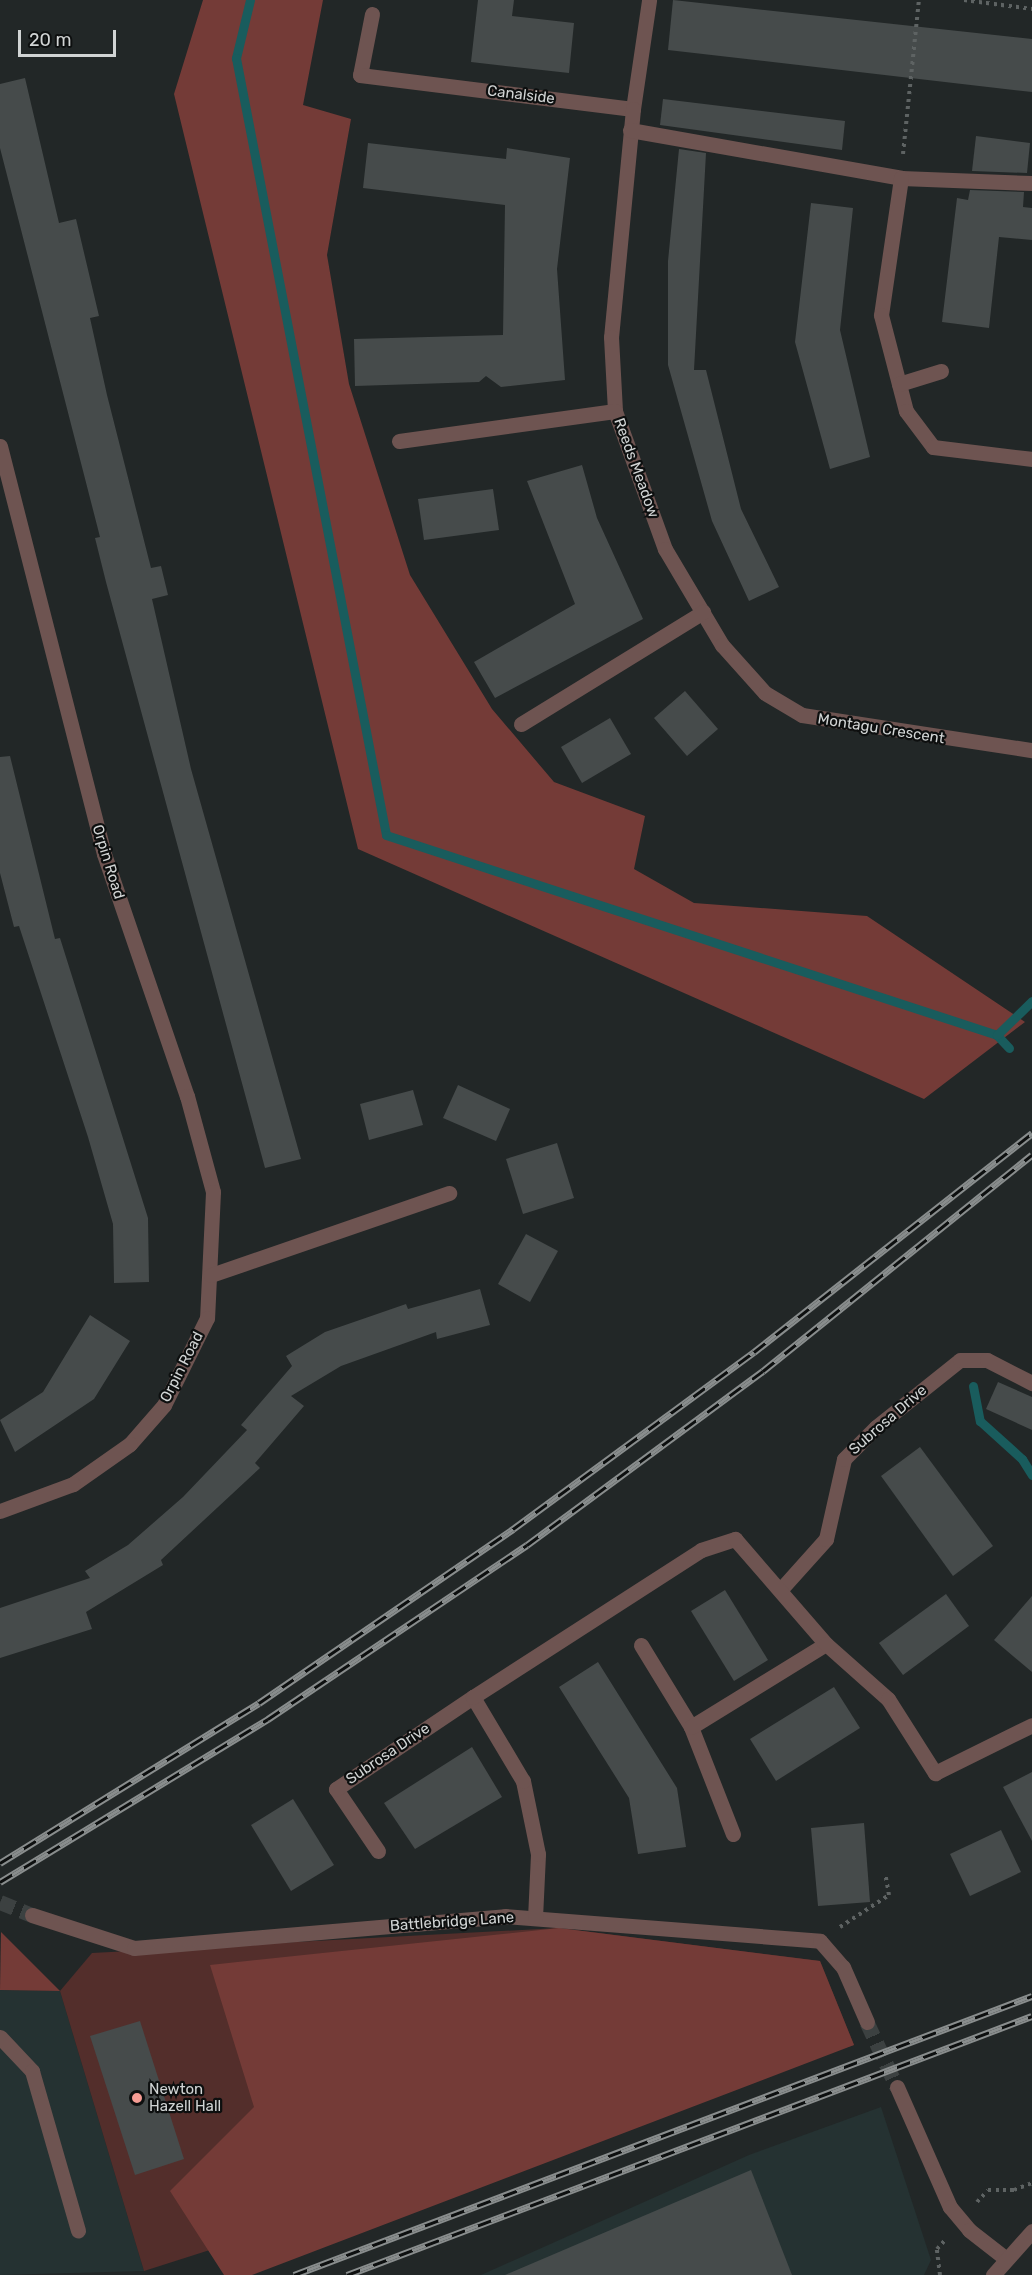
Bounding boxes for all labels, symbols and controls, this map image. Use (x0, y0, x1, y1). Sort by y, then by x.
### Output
scale bar (21, 18, 118, 56)
text: 20 m (29, 29, 71, 51)
street label: Canalside (486, 82, 556, 108)
street label: Reeds Meadow (610, 416, 662, 520)
street label: Montagu Crescent (816, 710, 946, 748)
street label: Orpin Road (88, 823, 128, 901)
street label: Orpin Road (157, 1329, 207, 1405)
street label: Subrosa Drive (845, 1381, 931, 1459)
street label: Subrosa Drive (343, 1719, 433, 1789)
street label: Battlebridge Lane (389, 1909, 515, 1935)
place label: Newton Hazell Hall (149, 2080, 221, 2115)
marker: Newton Hazell Hall (130, 2091, 144, 2105)

